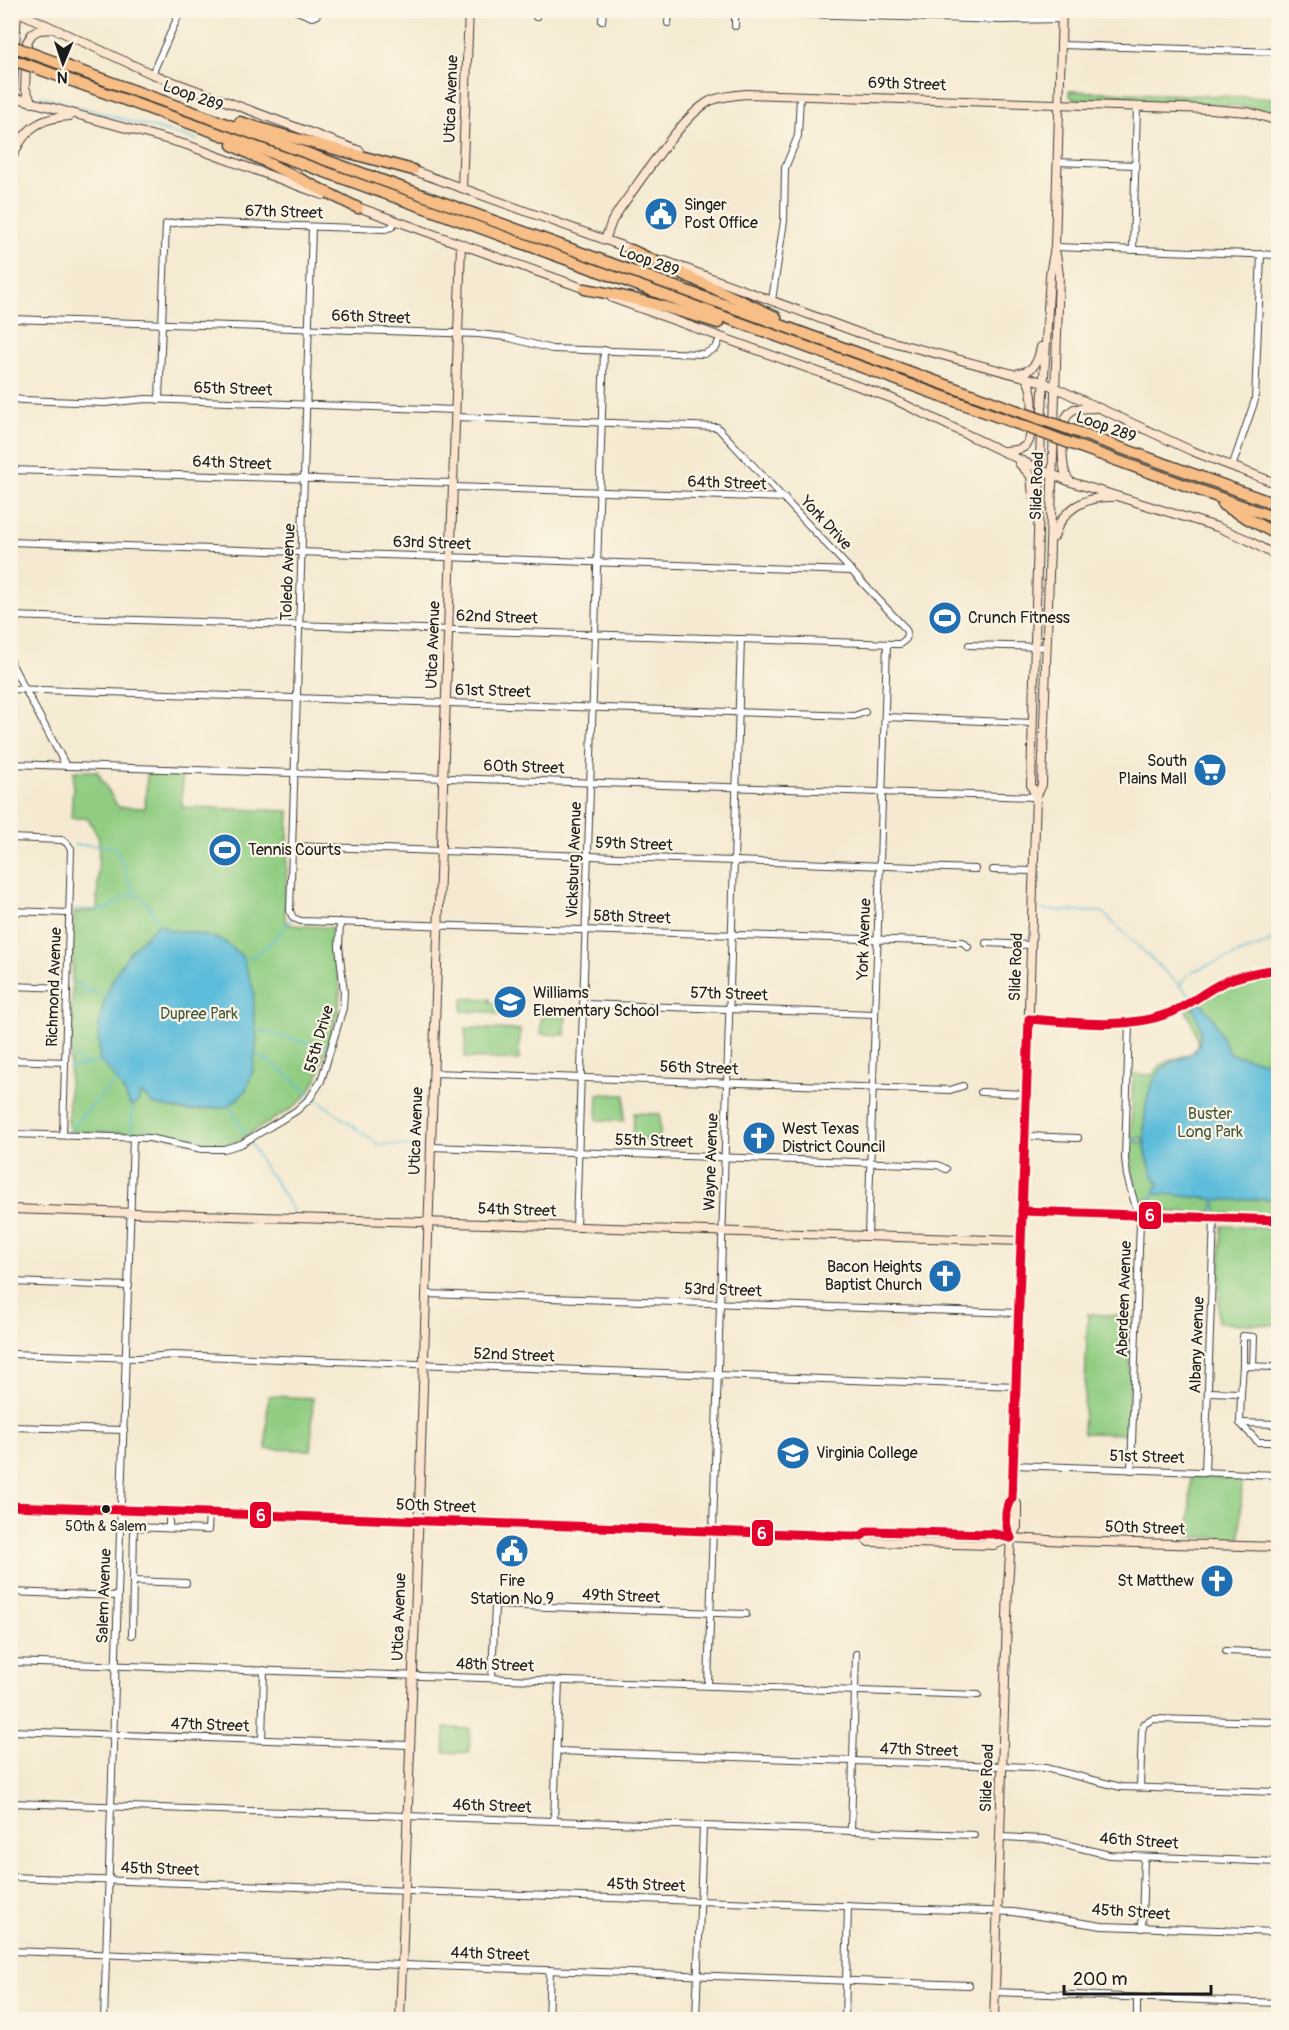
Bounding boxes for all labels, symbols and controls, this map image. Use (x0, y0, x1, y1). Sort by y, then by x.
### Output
north arrow (33, 33, 93, 93)
street label: Utica Avenue (439, 55, 463, 143)
text: N (57, 67, 68, 87)
street label: 69th Street (867, 73, 947, 95)
street label: Loop 289 (160, 76, 226, 116)
place label: Singer Post Office (684, 195, 758, 233)
public building icon: Singer Post Office (643, 196, 679, 232)
street label: 67th Street (244, 201, 324, 223)
street label: Loop 289 (616, 241, 682, 281)
street label: 66th Street (331, 306, 412, 328)
street label: 65th Street (193, 378, 273, 400)
street label: Loop 289 (1073, 407, 1139, 447)
street label: Slide Road (1026, 451, 1048, 521)
street label: 64th Street (192, 452, 273, 474)
street label: 64th Street (687, 472, 768, 494)
street label: York Drive (795, 491, 856, 554)
street label: Toledo Avenue (276, 523, 300, 621)
street label: 63rd Street (393, 532, 472, 554)
sports icon: Crunch Fitness (927, 600, 963, 636)
street label: Utica Avenue (421, 601, 445, 689)
street label: 62nd Street (456, 606, 539, 628)
place label: Crunch Fitness (968, 608, 1070, 628)
street label: 61st Street (455, 680, 532, 702)
place label: South Plains Mall (1118, 751, 1187, 789)
supermarket icon: South Plains Mall (1192, 752, 1228, 788)
street label: 60th Street (483, 756, 565, 778)
street label: Vicksburg Avenue (562, 801, 586, 919)
sports icon: Tennis Courts (207, 832, 243, 868)
street label: 59th Street (595, 833, 674, 855)
place label: Tennis Courts (248, 840, 341, 860)
street label: York Avenue (853, 898, 875, 981)
street label: 58th Street (593, 906, 672, 928)
street label: Richmond Avenue (42, 927, 66, 1047)
street label: Slide Road (1005, 932, 1027, 1002)
place label: Williams Elementary School (533, 983, 659, 1021)
street label: 57th Street (690, 983, 769, 1005)
school or university icon: Williams Elementary School (492, 984, 528, 1020)
street label: 55th Drive (300, 1003, 338, 1075)
park label: Dupree Park (160, 1004, 238, 1024)
street label: 56th Street (659, 1057, 739, 1079)
street label: Utica Avenue (404, 1087, 428, 1175)
park label: Buster Long Park (1177, 1104, 1243, 1142)
street label: Wayne Avenue (699, 1113, 723, 1211)
place label: West Texas District Council (782, 1119, 885, 1157)
church icon: West Texas District Council (741, 1120, 777, 1156)
street label: 55th Street (615, 1130, 694, 1152)
street label: 54th Street (477, 1199, 557, 1221)
line badge: 6 (1138, 1201, 1162, 1230)
text: 6 (1145, 1206, 1155, 1226)
street label: Aberdeen Avenue (1112, 1240, 1136, 1358)
place label: Bacon Heights Baptist Church (825, 1257, 922, 1295)
church icon: Bacon Heights Baptist Church (927, 1258, 963, 1294)
street label: 53rd Street (684, 1279, 763, 1301)
street label: Albany Avenue (1185, 1296, 1209, 1394)
street label: 52nd Street (473, 1344, 556, 1366)
school or university icon: Virginia College (775, 1435, 811, 1471)
place label: Virginia College (816, 1443, 918, 1463)
street label: 51st Street (1109, 1446, 1186, 1468)
street label: 50th Street (395, 1495, 477, 1517)
line badge: 6 (249, 1501, 272, 1529)
marker: 50th & Salem (100, 1503, 112, 1515)
text: 6 (256, 1506, 266, 1526)
street label: 50th Street (1104, 1517, 1186, 1539)
place label: 50th & Salem (65, 1518, 147, 1535)
line badge: 6 (751, 1519, 774, 1547)
text: 6 (757, 1524, 767, 1544)
public building icon: Fire Station No 9 (494, 1533, 530, 1569)
street label: Salem Avenue (92, 1548, 116, 1644)
church icon: St Matthew (1199, 1563, 1235, 1599)
place label: Fire Station No 9 (470, 1571, 554, 1609)
place label: St Matthew (1117, 1571, 1194, 1591)
street label: Utica Avenue (387, 1573, 411, 1661)
street label: 49th Street (582, 1585, 661, 1607)
street label: 48th Street (456, 1654, 535, 1676)
street label: 47th Street (170, 1714, 250, 1736)
street label: 47th Street (879, 1739, 959, 1761)
street label: Slide Road (976, 1743, 998, 1813)
street label: 46th Street (452, 1795, 533, 1817)
street label: 46th Street (1099, 1828, 1180, 1854)
street label: 45th Street (120, 1858, 200, 1880)
street label: 45th Street (606, 1874, 686, 1896)
street label: 45th Street (1091, 1899, 1172, 1925)
street label: 44th Street (450, 1943, 531, 1965)
scale bar (1064, 1958, 1211, 1996)
text: 200 m (1073, 1968, 1128, 1991)

